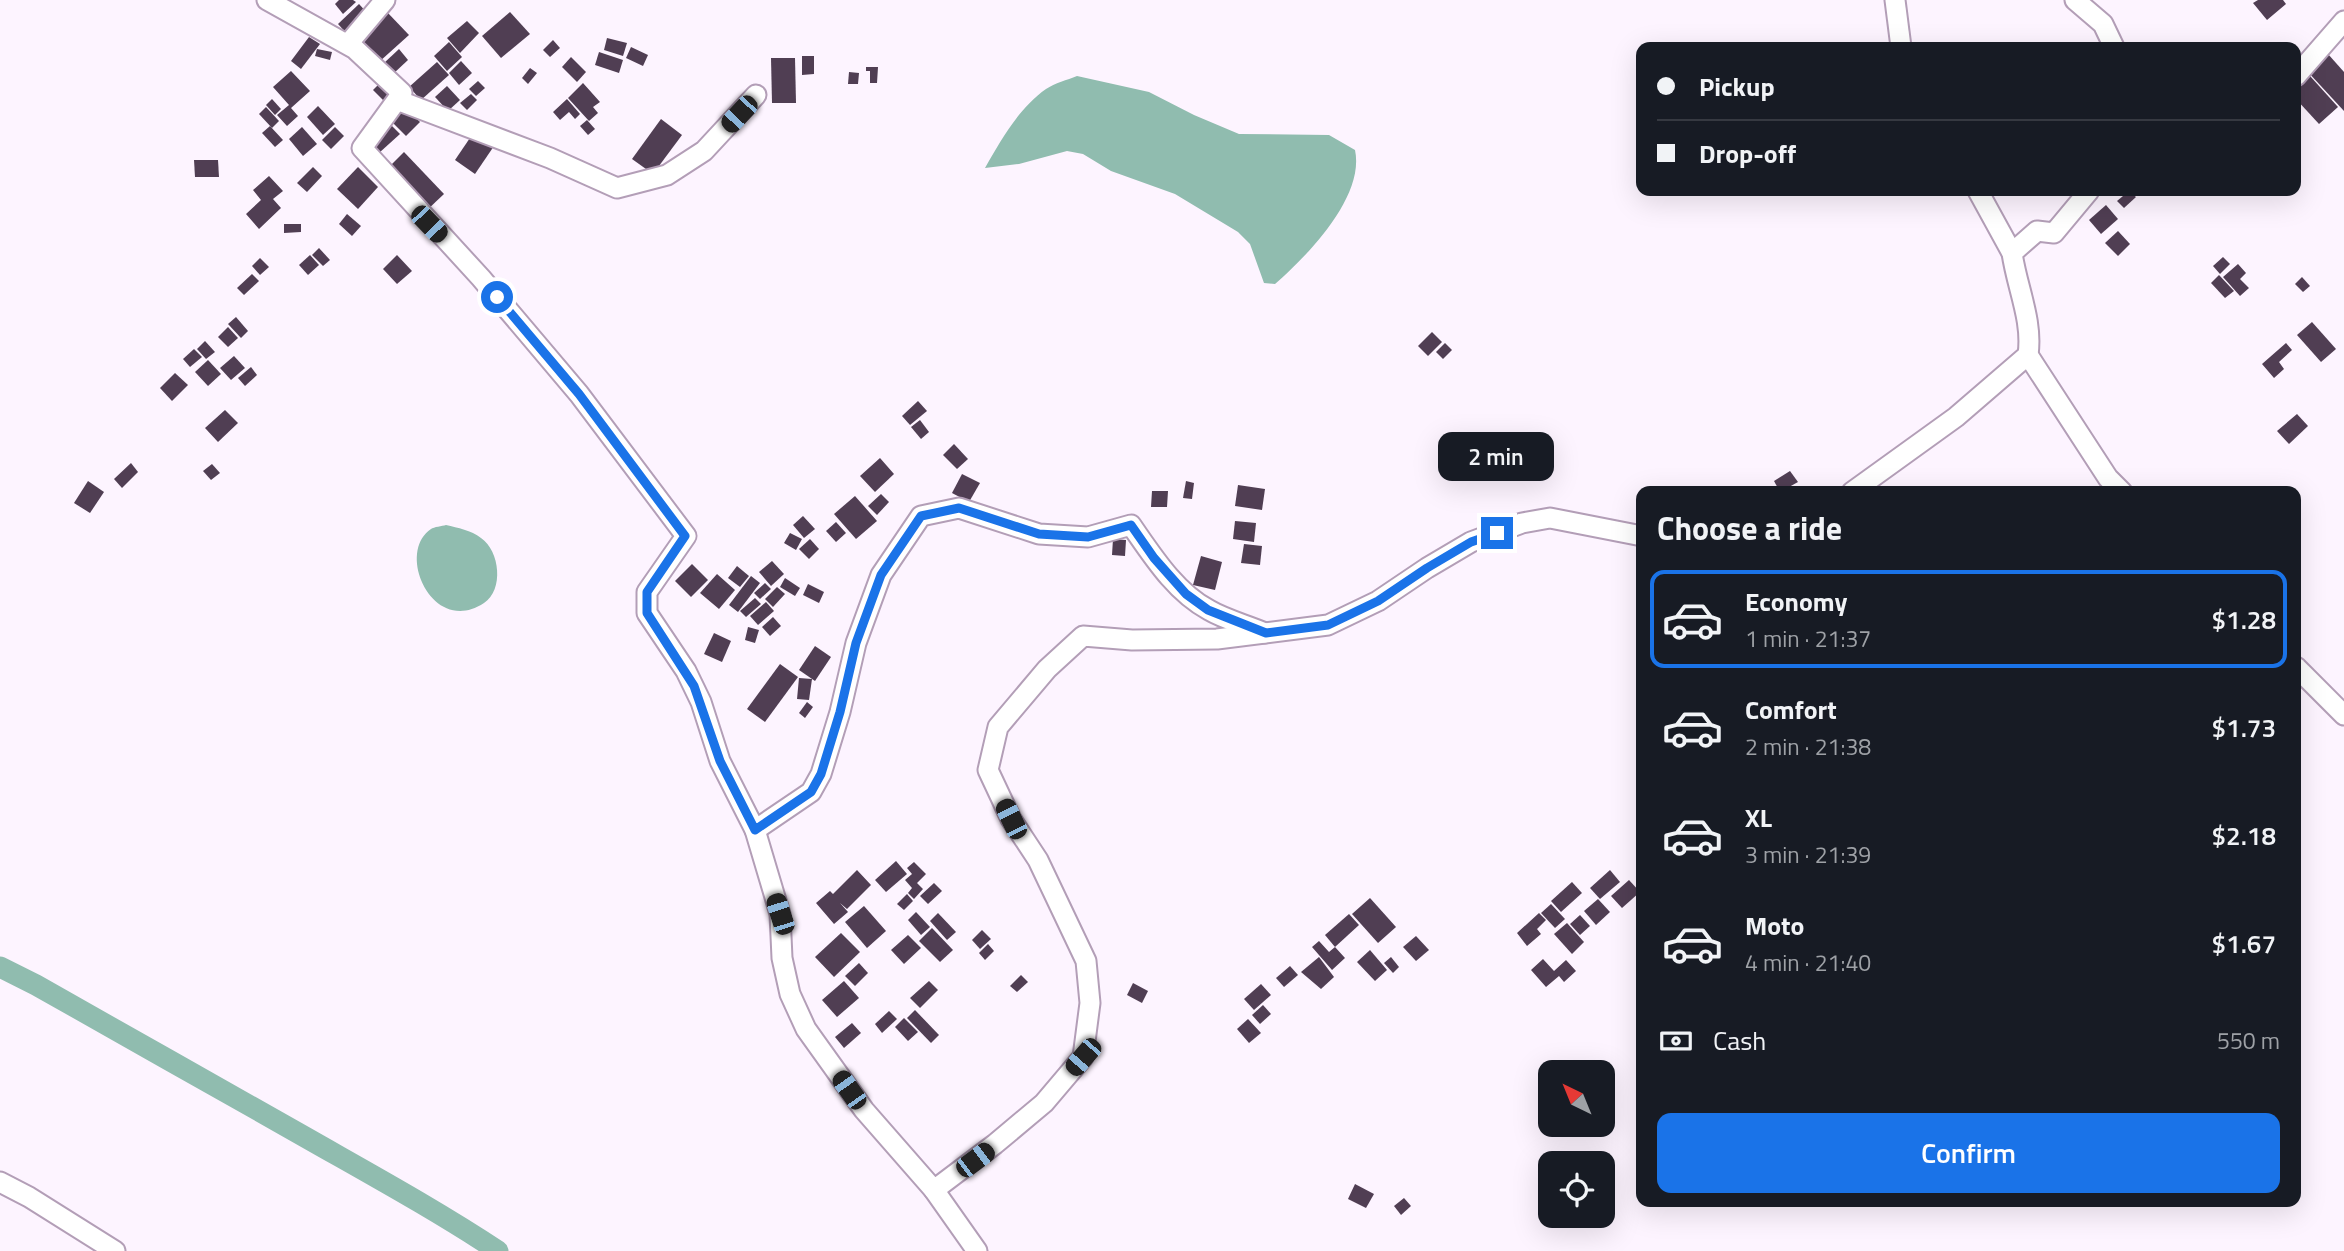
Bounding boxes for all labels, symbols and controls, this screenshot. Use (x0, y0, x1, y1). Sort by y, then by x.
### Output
text: Pickup (1699, 67, 1775, 106)
car (717, 91, 762, 137)
text: Drop-off (1699, 134, 1796, 173)
car (407, 202, 452, 246)
route start (481, 281, 513, 313)
callout: 2 min (1439, 432, 1555, 480)
text: 2 min (1468, 439, 1524, 474)
text: Choose a ride (1657, 504, 1842, 552)
route end (1481, 517, 1513, 549)
text: Economy (1745, 582, 1847, 621)
icon: car (1661, 588, 1724, 651)
text: $1.28 (2212, 600, 2276, 639)
text: 1 min · 21:37 (1745, 621, 1871, 656)
text: Comfort (1745, 690, 1837, 729)
icon: car (1661, 696, 1724, 759)
text: $1.73 (2212, 708, 2276, 747)
text: 2 min · 21:38 (1745, 729, 1871, 764)
car (993, 796, 1030, 842)
text: XL (1745, 798, 1772, 837)
icon: car (1661, 804, 1724, 867)
text: $2.18 (2212, 816, 2276, 855)
text: 3 min · 21:39 (1745, 837, 1871, 872)
car (764, 891, 797, 937)
text: Moto (1745, 906, 1804, 945)
icon: car (1661, 912, 1724, 975)
text: $1.67 (2212, 924, 2276, 963)
text: 4 min · 21:40 (1745, 945, 1871, 980)
text: Cash (1713, 1021, 1766, 1060)
icon: cash (1657, 1022, 1695, 1060)
text: 550 m (2217, 1023, 2280, 1058)
car (1062, 1034, 1105, 1080)
north arrow (1538, 1060, 1615, 1138)
map controls (1538, 1060, 1615, 1228)
car (829, 1067, 870, 1113)
button: Confirm (1657, 1113, 2280, 1193)
car (952, 1139, 999, 1181)
button: locate (1538, 1151, 1615, 1228)

